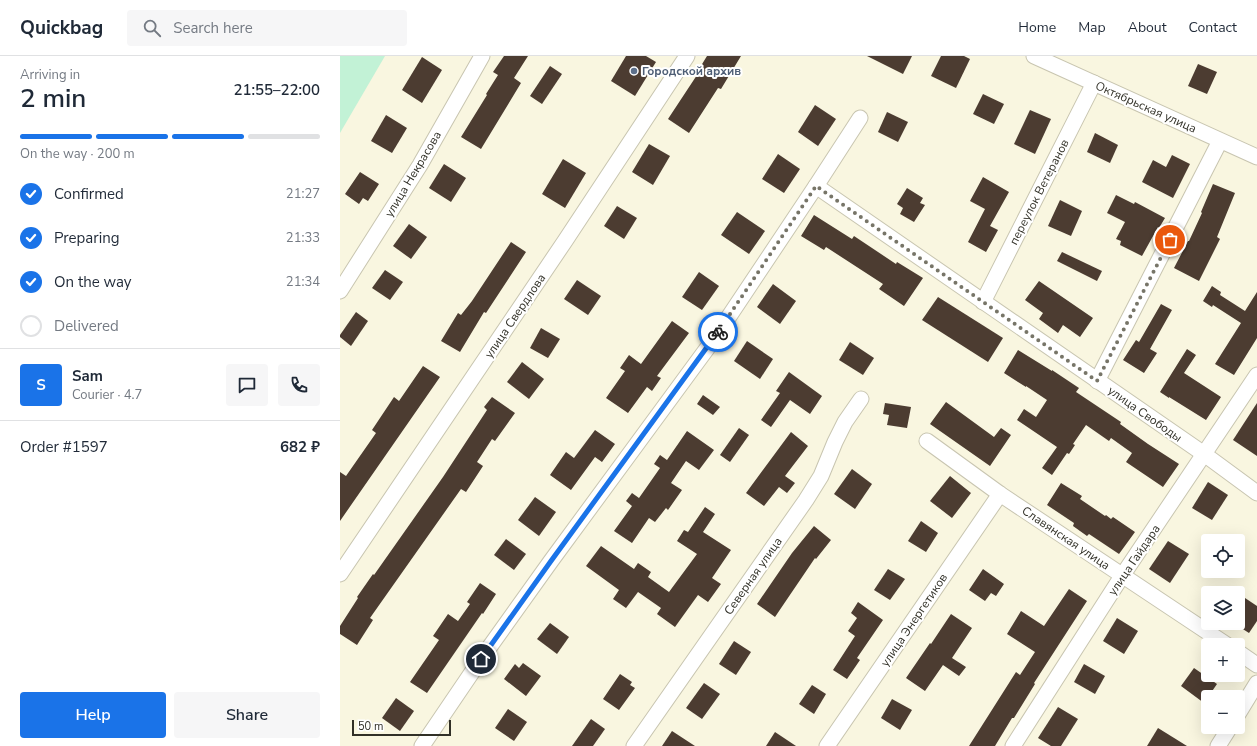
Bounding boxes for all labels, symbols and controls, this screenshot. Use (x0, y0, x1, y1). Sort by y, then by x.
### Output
search box (127, 10, 407, 46)
text: Quickbag (20, 15, 103, 41)
icon: search (141, 17, 163, 39)
text: Search here (173, 18, 253, 38)
text: Home (1018, 18, 1056, 37)
text: Map (1078, 18, 1106, 37)
text: About (1128, 18, 1167, 37)
text: Contact (1189, 18, 1237, 37)
place label: Городской архив (642, 63, 741, 79)
text: Arriving in (20, 66, 80, 84)
marker: Городской архив (629, 66, 639, 76)
street label: Октябрьская улица (1093, 77, 1199, 137)
text: 21:55–22:00 (233, 80, 320, 100)
text: 2 min (20, 81, 86, 116)
street label: улица Некрасова (381, 128, 445, 220)
street label: переулок Ветеранов (1005, 136, 1073, 248)
text: On the way · 200 m (20, 145, 135, 163)
icon: check (20, 183, 42, 205)
text: Confirmed (54, 184, 124, 204)
text: 21:27 (286, 185, 320, 203)
pin (1153, 223, 1187, 257)
icon: check (20, 227, 42, 249)
text: Preparing (54, 228, 119, 248)
text: 21:33 (286, 229, 320, 247)
icon: bag (1159, 229, 1181, 251)
icon: check (20, 271, 42, 293)
street label: улица Свердлова (481, 271, 549, 361)
text: On the way (54, 272, 132, 292)
text: 21:34 (286, 273, 320, 291)
courier (698, 312, 738, 352)
text: Delivered (54, 316, 119, 336)
icon: bike (707, 321, 729, 343)
button: chat (226, 364, 268, 406)
button: phone (278, 364, 320, 406)
text: Sam (72, 366, 103, 386)
text: S (36, 375, 46, 395)
street label: улица Свободы (1105, 382, 1185, 446)
text: Courier · 4.7 (72, 386, 142, 404)
text: Order #1597 (20, 437, 108, 457)
text: 682 ₽ (280, 437, 320, 457)
street label: Славянская улица (1019, 503, 1113, 573)
street label: улица Гайдара (1104, 522, 1164, 598)
street label: Северная улица (720, 534, 786, 618)
map controls (1201, 534, 1245, 734)
button: locate (1201, 534, 1245, 578)
street label: улица Энергетиков (877, 570, 951, 670)
button: layers (1201, 586, 1245, 630)
button: + (1201, 638, 1245, 682)
pin (464, 642, 498, 676)
icon: home (470, 648, 492, 670)
button: − (1201, 690, 1245, 734)
button: Help (20, 692, 166, 738)
button: Share (174, 692, 320, 738)
scale bar (352, 718, 451, 737)
text: 50 m (358, 719, 383, 734)

